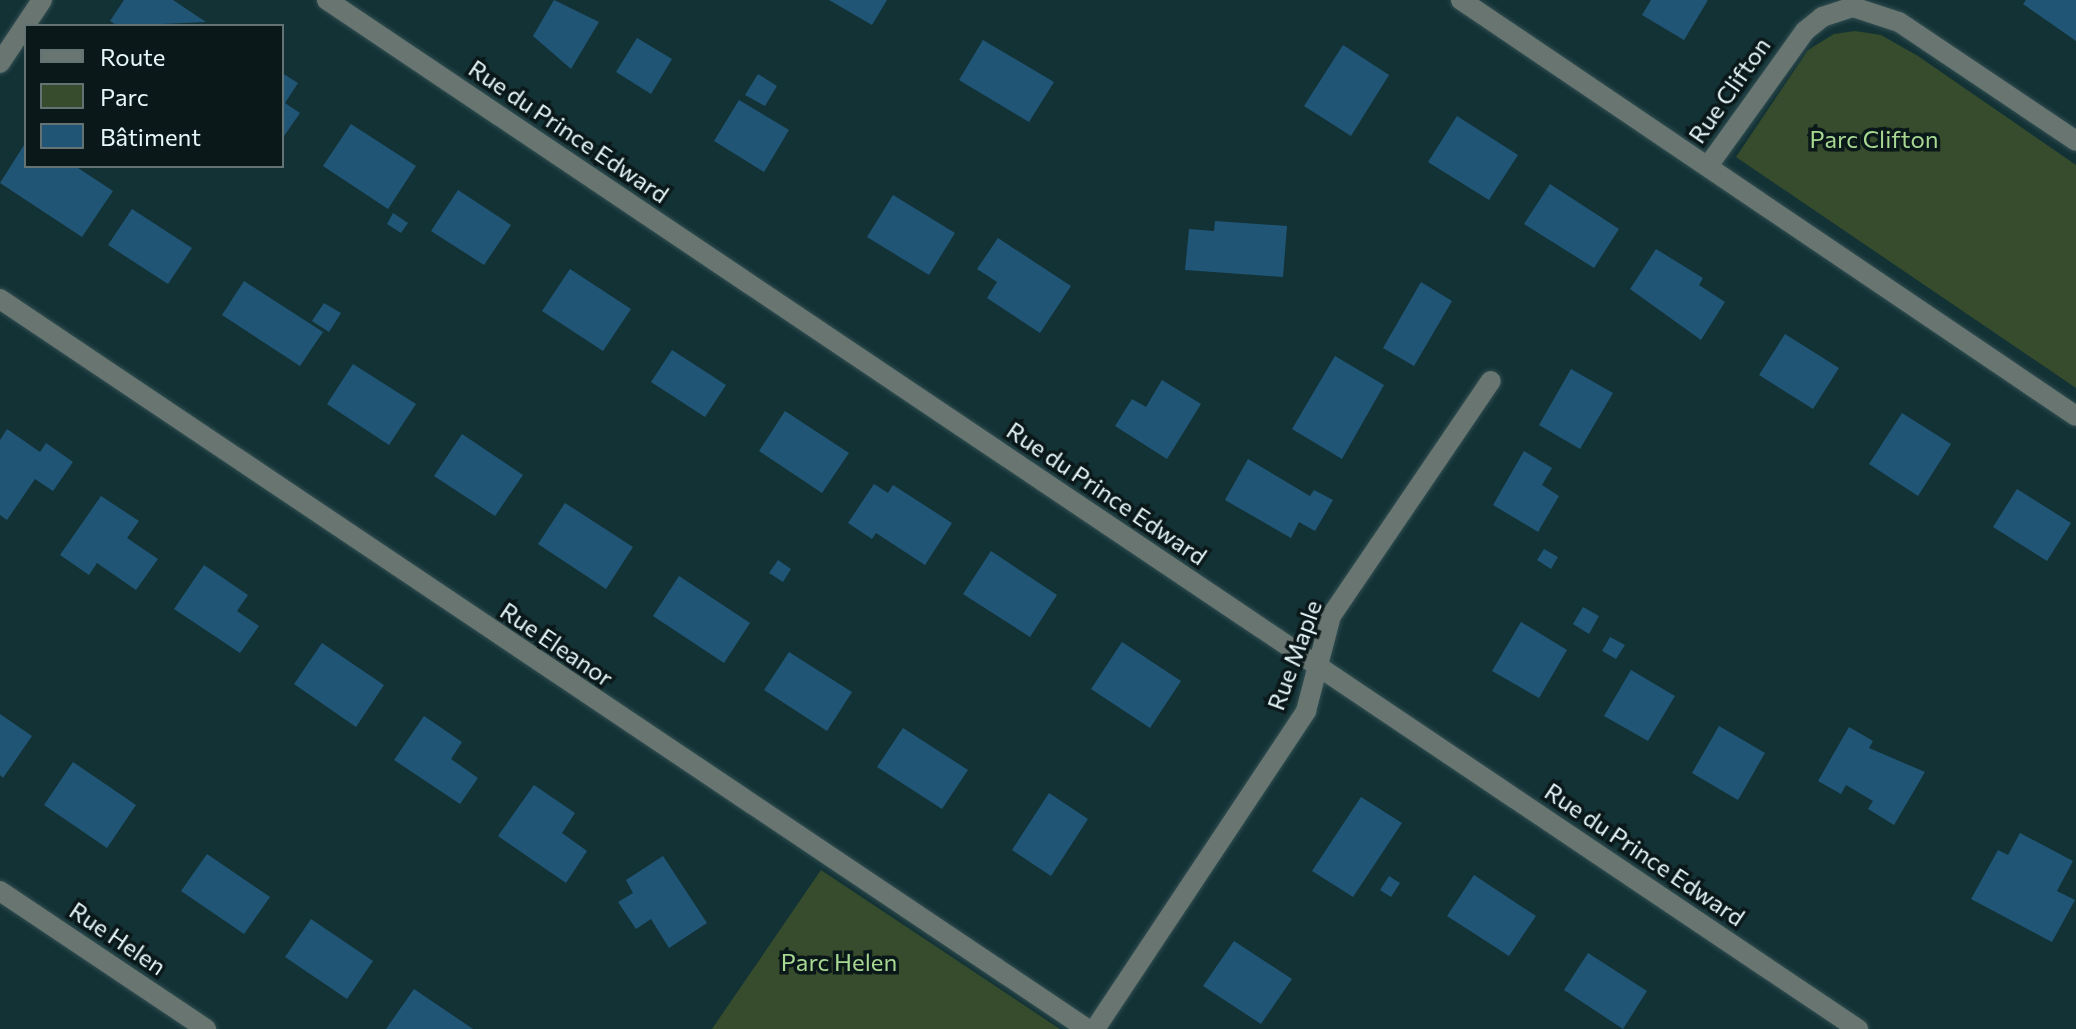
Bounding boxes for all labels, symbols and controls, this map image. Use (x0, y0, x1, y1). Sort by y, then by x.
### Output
legend (24, 24, 284, 168)
street label: Rue Clifton (1682, 32, 1776, 148)
text: Route (100, 42, 165, 71)
street label: Rue du Prince Edward (464, 53, 674, 209)
text: Parc (100, 82, 149, 111)
text: Bâtiment (100, 122, 201, 151)
park label: Parc Clifton (1809, 125, 1939, 153)
street label: Rue du Prince Edward (1002, 415, 1212, 571)
street label: Rue Eleanor (495, 596, 619, 692)
street label: Rue Maple (1261, 596, 1327, 714)
street label: Rue du Prince Edward (1540, 776, 1750, 932)
street label: Rue Helen (64, 895, 172, 981)
park label: Parc Helen (781, 948, 897, 976)

